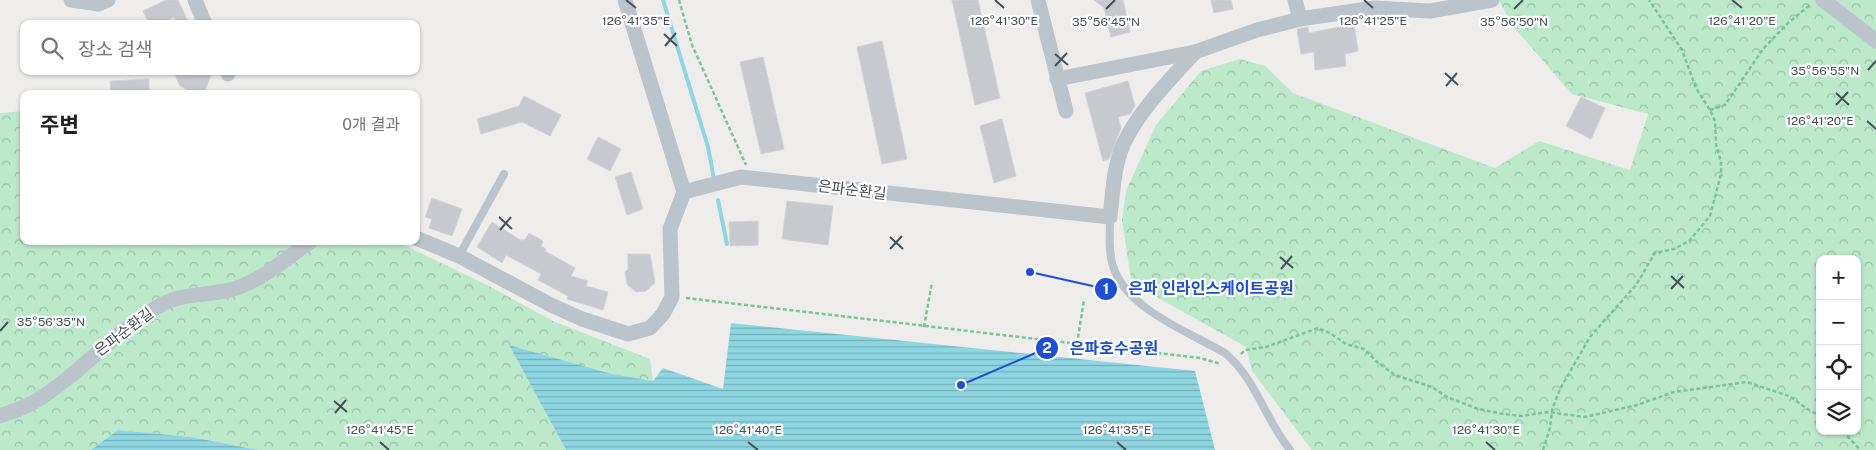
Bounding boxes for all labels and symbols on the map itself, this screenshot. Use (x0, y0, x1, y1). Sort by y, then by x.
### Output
text: 126°41'35"E (602, 14, 670, 28)
text: 126°41'30"E (970, 14, 1038, 28)
text: 126°41'25"E (1339, 14, 1407, 28)
text: 126°41'20"E (1708, 14, 1776, 28)
text: 35°56'45"N (1072, 15, 1140, 29)
text: 35°56'50"N (1480, 15, 1548, 29)
text: 35°56'55"N (1791, 64, 1859, 78)
text: 126°41'20"E (1786, 114, 1854, 128)
street label: 은파순환길 (817, 177, 887, 202)
callout: 은파 인라인스케이트공원 (1093, 273, 1304, 304)
text: 은파 인라인스케이트공원 (1128, 279, 1294, 298)
text: 1 (1103, 280, 1109, 297)
street label: 은파순환길 (91, 304, 156, 359)
text: 35°56'35"N (17, 315, 85, 329)
callout: 은파호수공원 (1035, 333, 1168, 364)
text: 2 (1042, 339, 1052, 356)
text: 은파호수공원 (1070, 339, 1158, 358)
text: 126°41'45"E (346, 423, 414, 437)
text: 126°41'40"E (714, 423, 782, 437)
text: 126°41'35"E (1083, 423, 1151, 437)
text: 126°41'30"E (1452, 423, 1520, 437)

